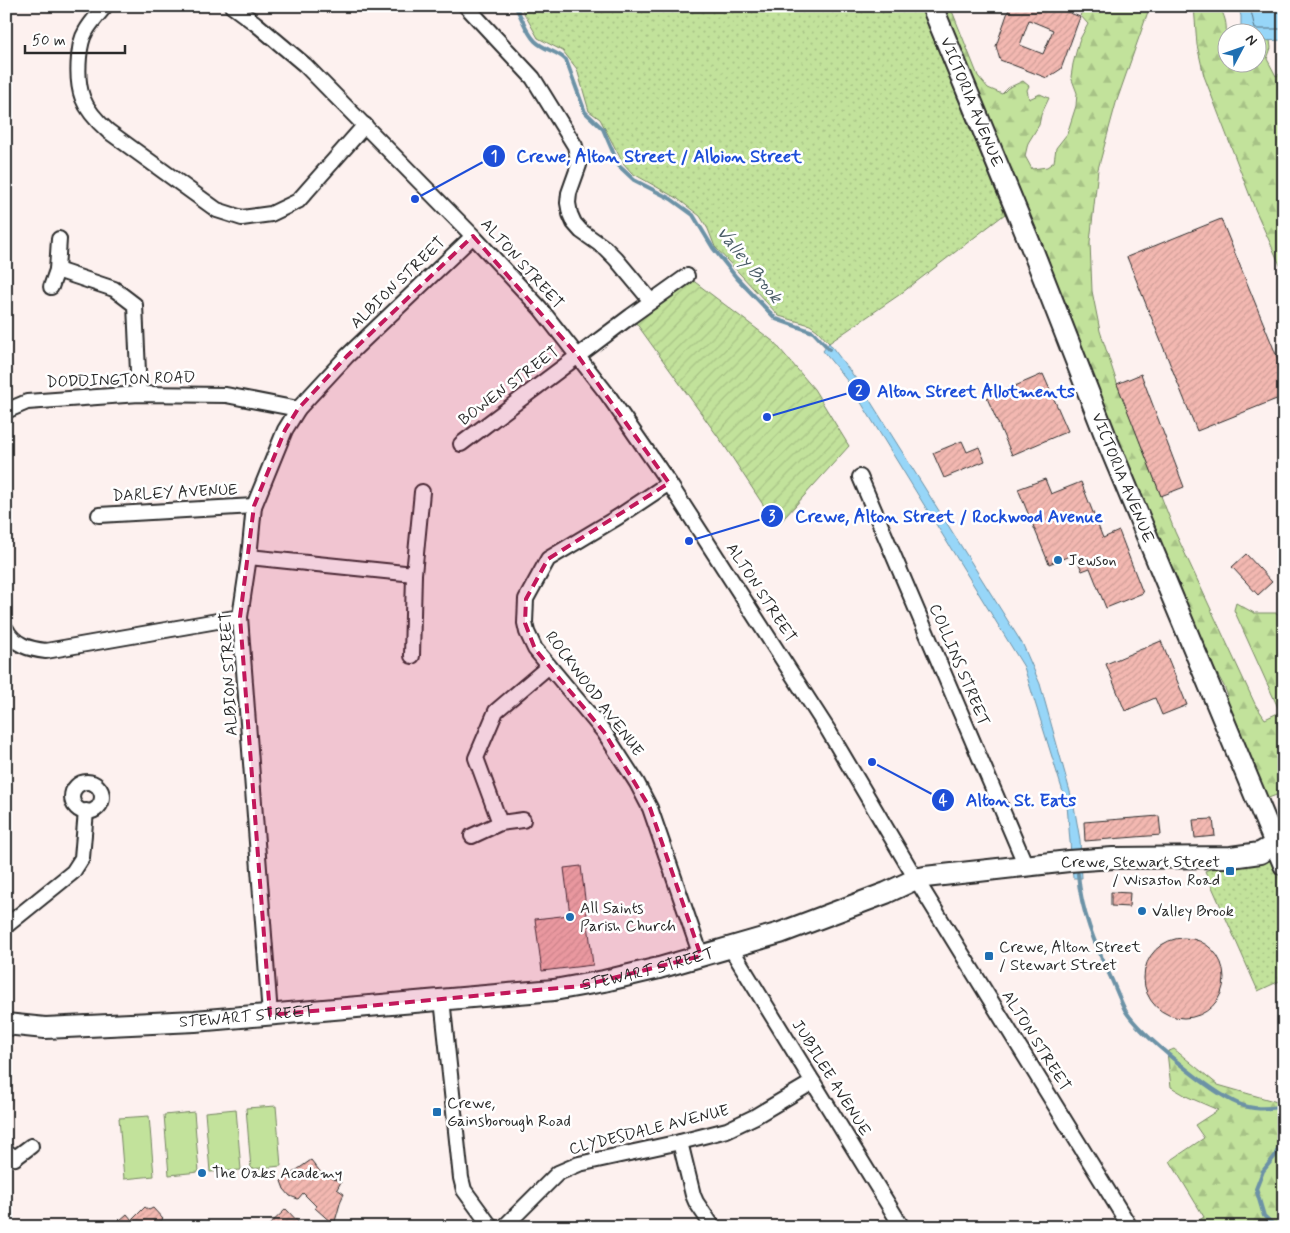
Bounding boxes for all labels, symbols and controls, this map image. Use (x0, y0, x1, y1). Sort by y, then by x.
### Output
scale bar (25, 22, 125, 54)
north arrow (1218, 22, 1268, 72)
text: 50 m (32, 31, 66, 51)
text: N (1241, 31, 1261, 50)
street label: VICTORIA AVENUE (935, 34, 1008, 170)
callout: Crewe, Alton Street / Albion Street (482, 139, 812, 172)
text: Crewe, Alton Street / Albion Street (516, 145, 802, 169)
text: 1 (491, 147, 497, 167)
street label: ALTON STREET (476, 214, 568, 314)
water label: Valley Brook (711, 222, 788, 309)
street label: ALBION STREET (346, 232, 450, 334)
street label: BOWEN STREET (455, 341, 563, 431)
street label: DODDINGTON ROAD (46, 367, 196, 393)
callout: Alton Street Allotments (847, 374, 1080, 407)
text: Alton Street Allotments (877, 380, 1075, 404)
text: 2 (855, 382, 863, 402)
street label: VICTORIA AVENUE (1087, 410, 1159, 546)
street label: DARLEY AVENUE (112, 479, 238, 507)
callout: Crewe, Alton Street / Rockwood Avenue (760, 499, 1113, 532)
text: Crewe, Alton Street / Rockwood Avenue (795, 505, 1103, 529)
text: 3 (769, 507, 776, 527)
street label: ALTON STREET (721, 539, 801, 647)
place label: Jewson (1068, 550, 1116, 571)
marker: Jewson (1052, 554, 1064, 566)
street label: COLLINS STREET (924, 601, 994, 729)
street label: ALBION STREET (215, 611, 243, 737)
street label: ROCKWOOD AVENUE (540, 627, 648, 761)
callout: Alton St. Eats (931, 783, 1086, 816)
text: Alton St. Eats (966, 789, 1076, 813)
text: 4 (939, 791, 948, 811)
place label: Crewe, Stewart Street / Wisaston Road (1061, 852, 1220, 891)
marker: Crewe, Stewart Street / Wisaston Road (1224, 865, 1236, 877)
place label: All Saints Parish Church (580, 898, 676, 937)
place label: Valley Brook (1152, 901, 1234, 922)
marker: Valley Brook (1136, 905, 1148, 917)
marker: All Saints Parish Church (564, 911, 576, 923)
place label: Crewe, Alton Street / Stewart Street (999, 937, 1141, 976)
street label: STEWART STREET (580, 942, 716, 995)
marker: Crewe, Alton Street / Stewart Street (983, 950, 995, 962)
street label: ALTON STREET (997, 987, 1075, 1095)
street label: STEWART STREET (178, 1000, 315, 1032)
street label: JUBILEE AVENUE (787, 1016, 875, 1140)
place label: Crewe, Gainsborough Road (447, 1093, 571, 1132)
street label: CLYDESDALE AVENUE (567, 1100, 731, 1160)
marker: Crewe, Gainsborough Road (431, 1106, 443, 1118)
place label: The Oaks Academy (212, 1163, 342, 1184)
marker: The Oaks Academy (196, 1167, 208, 1179)

